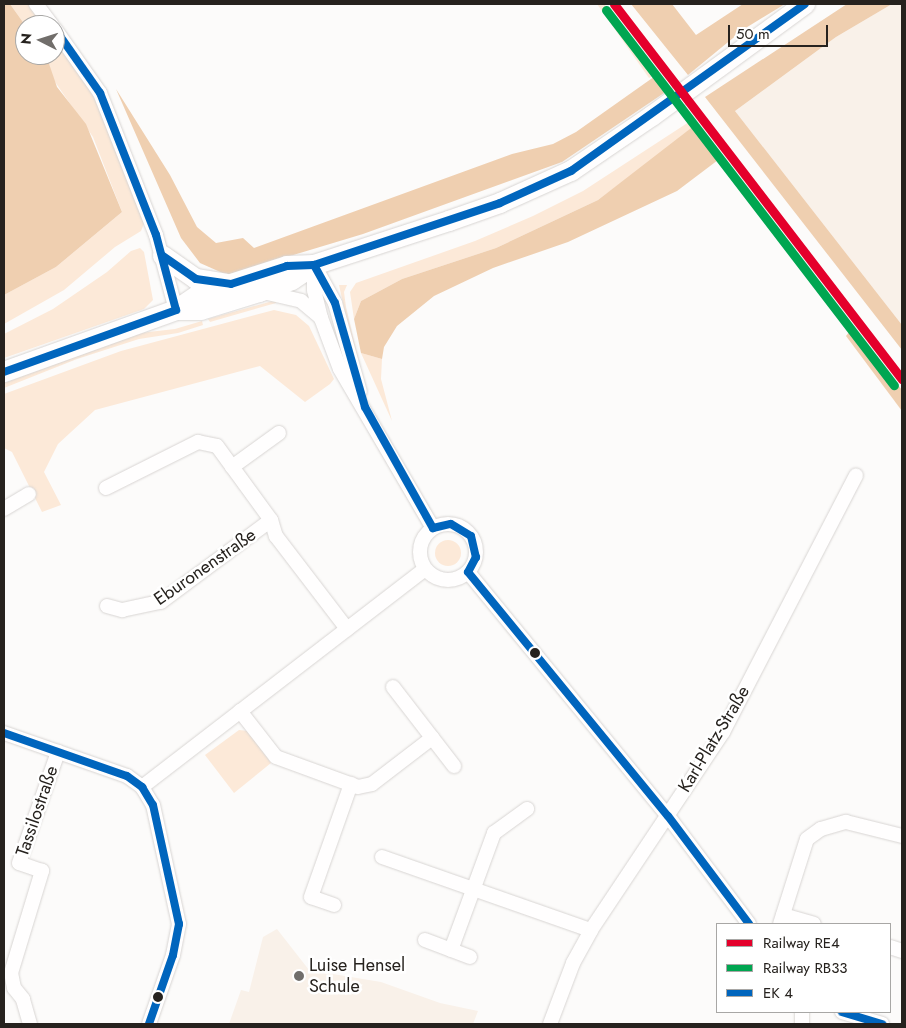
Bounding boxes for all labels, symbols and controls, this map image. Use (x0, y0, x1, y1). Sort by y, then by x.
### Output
north arrow (15, 15, 65, 65)
scale bar (731, 15, 831, 47)
text: 50 m (736, 23, 770, 45)
text: N (16, 32, 37, 45)
street label: Eburonenstraße (150, 524, 260, 610)
unlabelled marker (530, 648, 540, 658)
street label: Karl-Platz-Straße (674, 682, 754, 796)
street label: Tassilostraße (11, 763, 63, 859)
legend (716, 923, 891, 1013)
text: Railway RE4 (763, 932, 840, 954)
place label: Luise Hensel Schule (309, 955, 405, 998)
text: Railway RB33 (763, 957, 848, 979)
marker: Luise Hensel Schule (293, 970, 305, 982)
text: EK 4 (763, 982, 793, 1004)
unlabelled marker (153, 992, 163, 1002)

